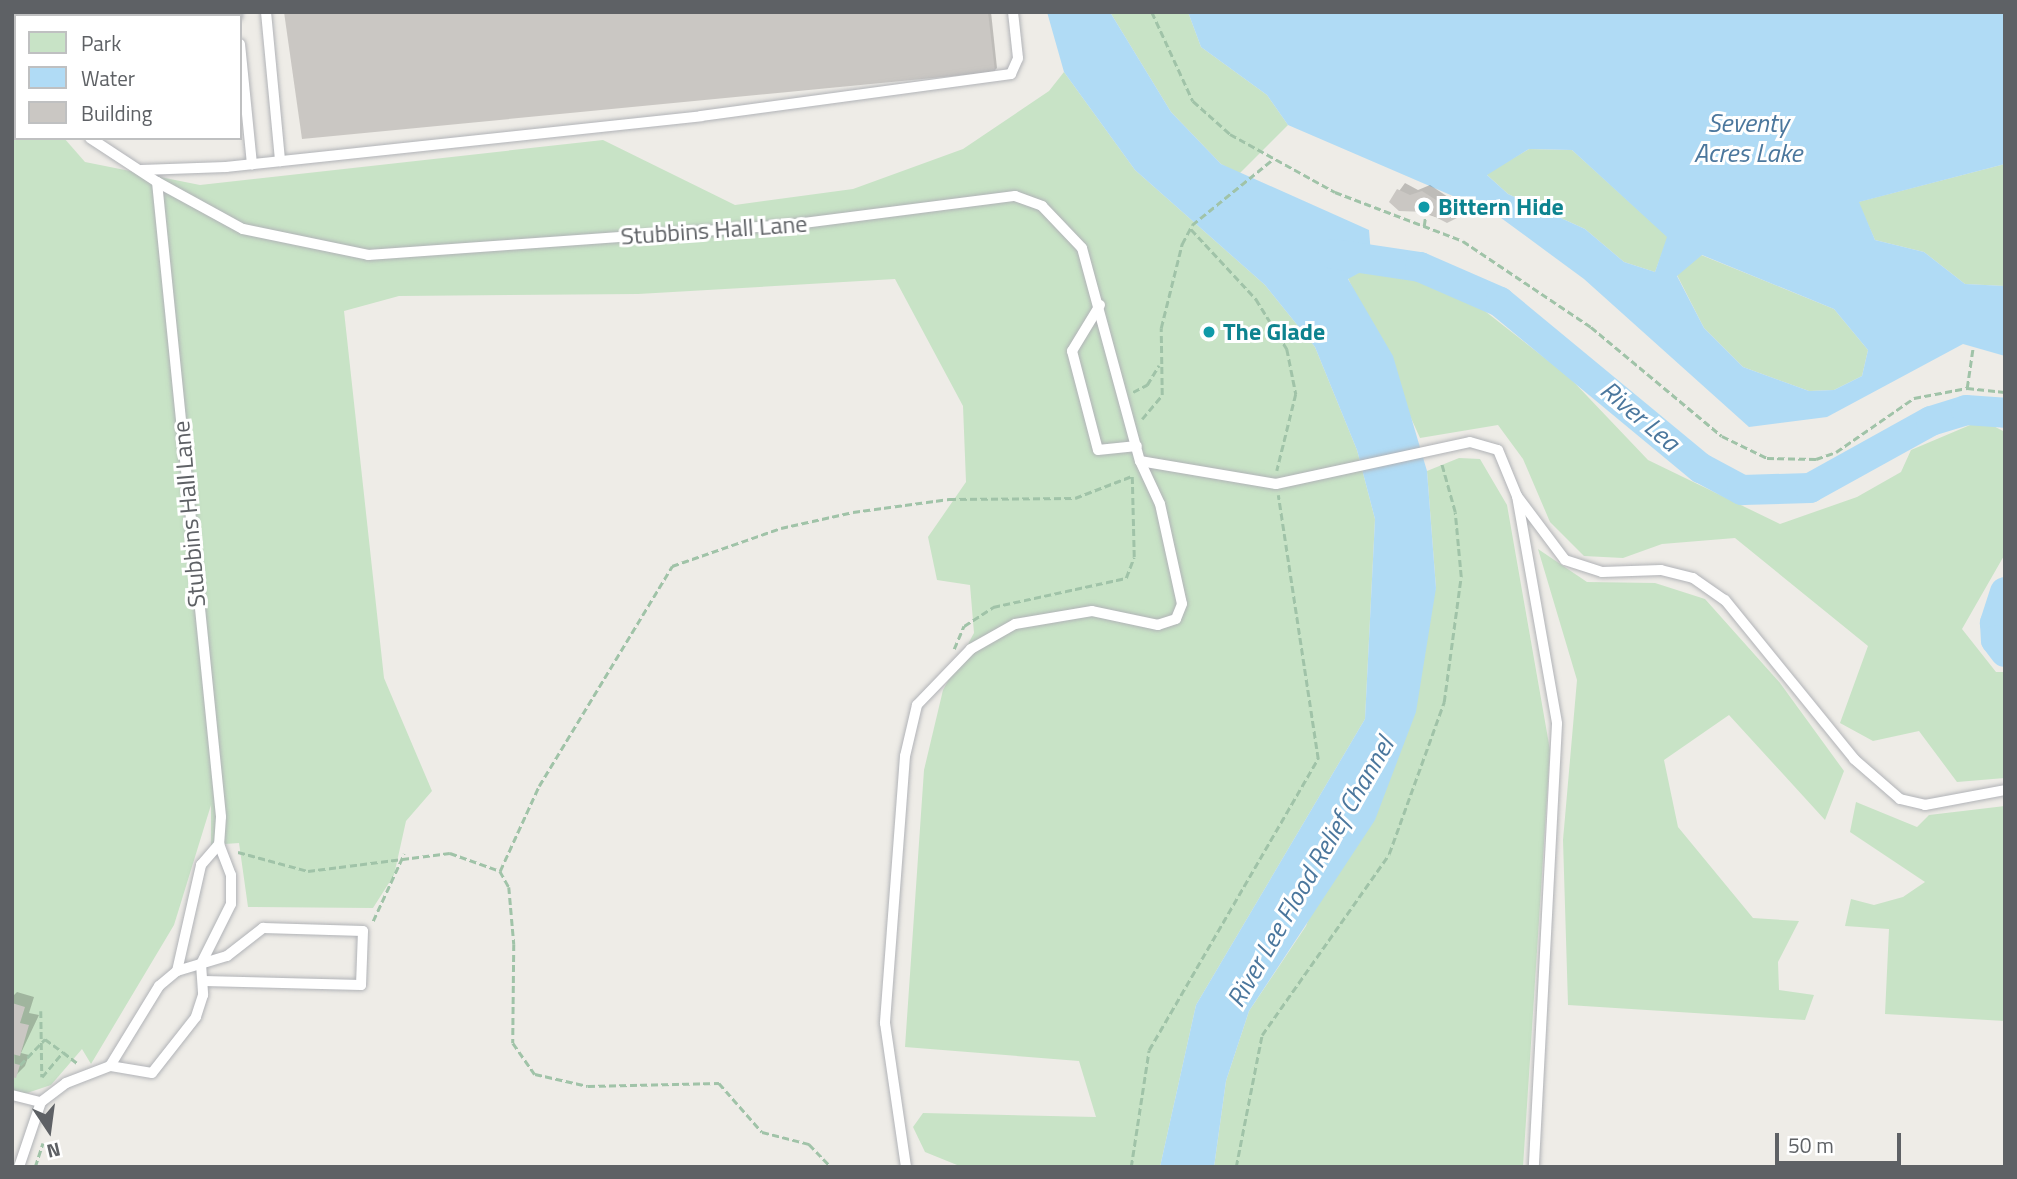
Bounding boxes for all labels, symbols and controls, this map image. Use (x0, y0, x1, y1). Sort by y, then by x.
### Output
legend (14, 14, 242, 140)
text: Park (81, 27, 121, 59)
text: Water (81, 62, 135, 94)
text: Building (81, 97, 152, 129)
water label: Seventy Acres Lake (1694, 107, 1802, 168)
place label: Bittern Hide (1438, 193, 1564, 221)
marker: Bittern Hide (1416, 199, 1432, 215)
street label: Stubbins Hall Lane (620, 209, 808, 251)
place label: The Glade (1223, 318, 1325, 346)
marker: The Glade (1201, 324, 1217, 340)
water label: River Lea (1594, 374, 1686, 458)
street label: Stubbins Hall Lane (167, 420, 211, 608)
water label: River Lee Flood Relief Channel (1220, 731, 1400, 1013)
north arrow (14, 1095, 84, 1165)
scale bar (1779, 1120, 1905, 1164)
text: 50 m (1788, 1129, 1834, 1161)
text: N (44, 1135, 64, 1167)

